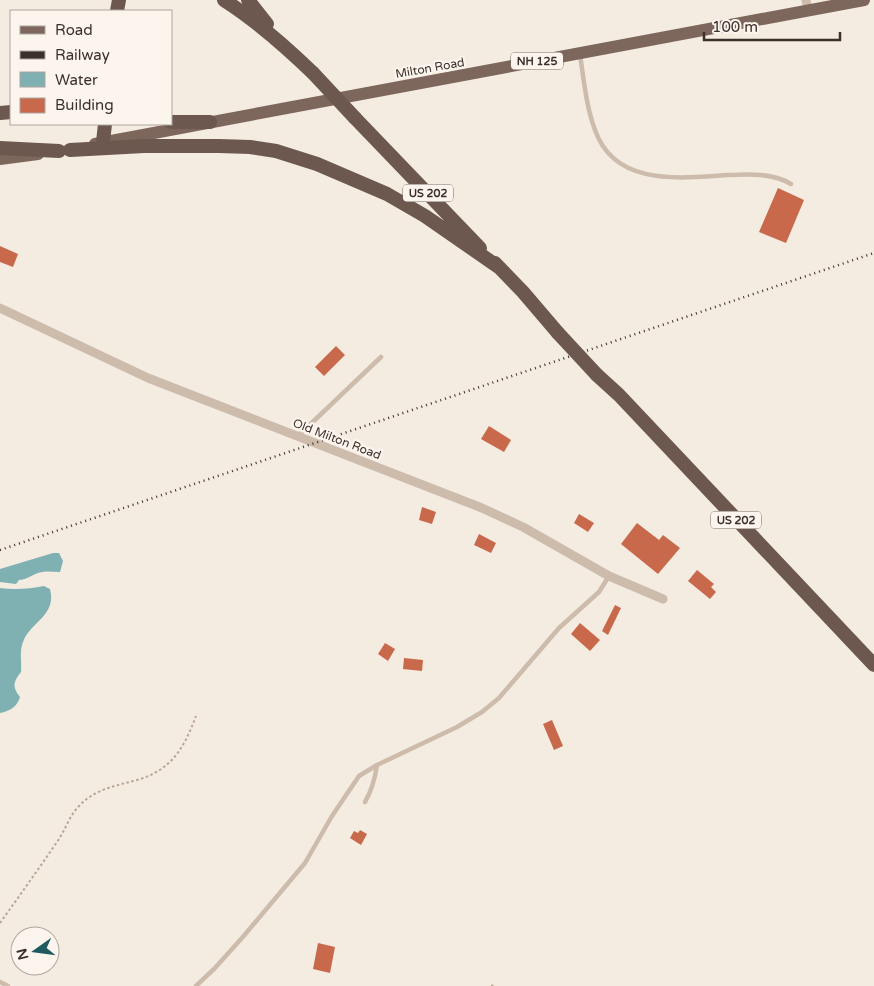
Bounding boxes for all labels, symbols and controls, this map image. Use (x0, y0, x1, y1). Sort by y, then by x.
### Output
legend (10, 10, 172, 125)
scale bar (704, 10, 840, 42)
text: 100 m (712, 18, 758, 36)
text: Road (55, 21, 93, 39)
text: Railway (55, 46, 110, 64)
road number: NH 125 (511, 52, 563, 70)
street label: Milton Road (394, 55, 466, 81)
text: Water (55, 71, 98, 89)
text: Building (55, 96, 114, 114)
road number: US 202 (403, 184, 453, 202)
street label: Old Milton Road (291, 416, 383, 462)
road number: US 202 (711, 512, 761, 528)
north arrow (10, 926, 60, 976)
text: N (13, 947, 32, 962)

